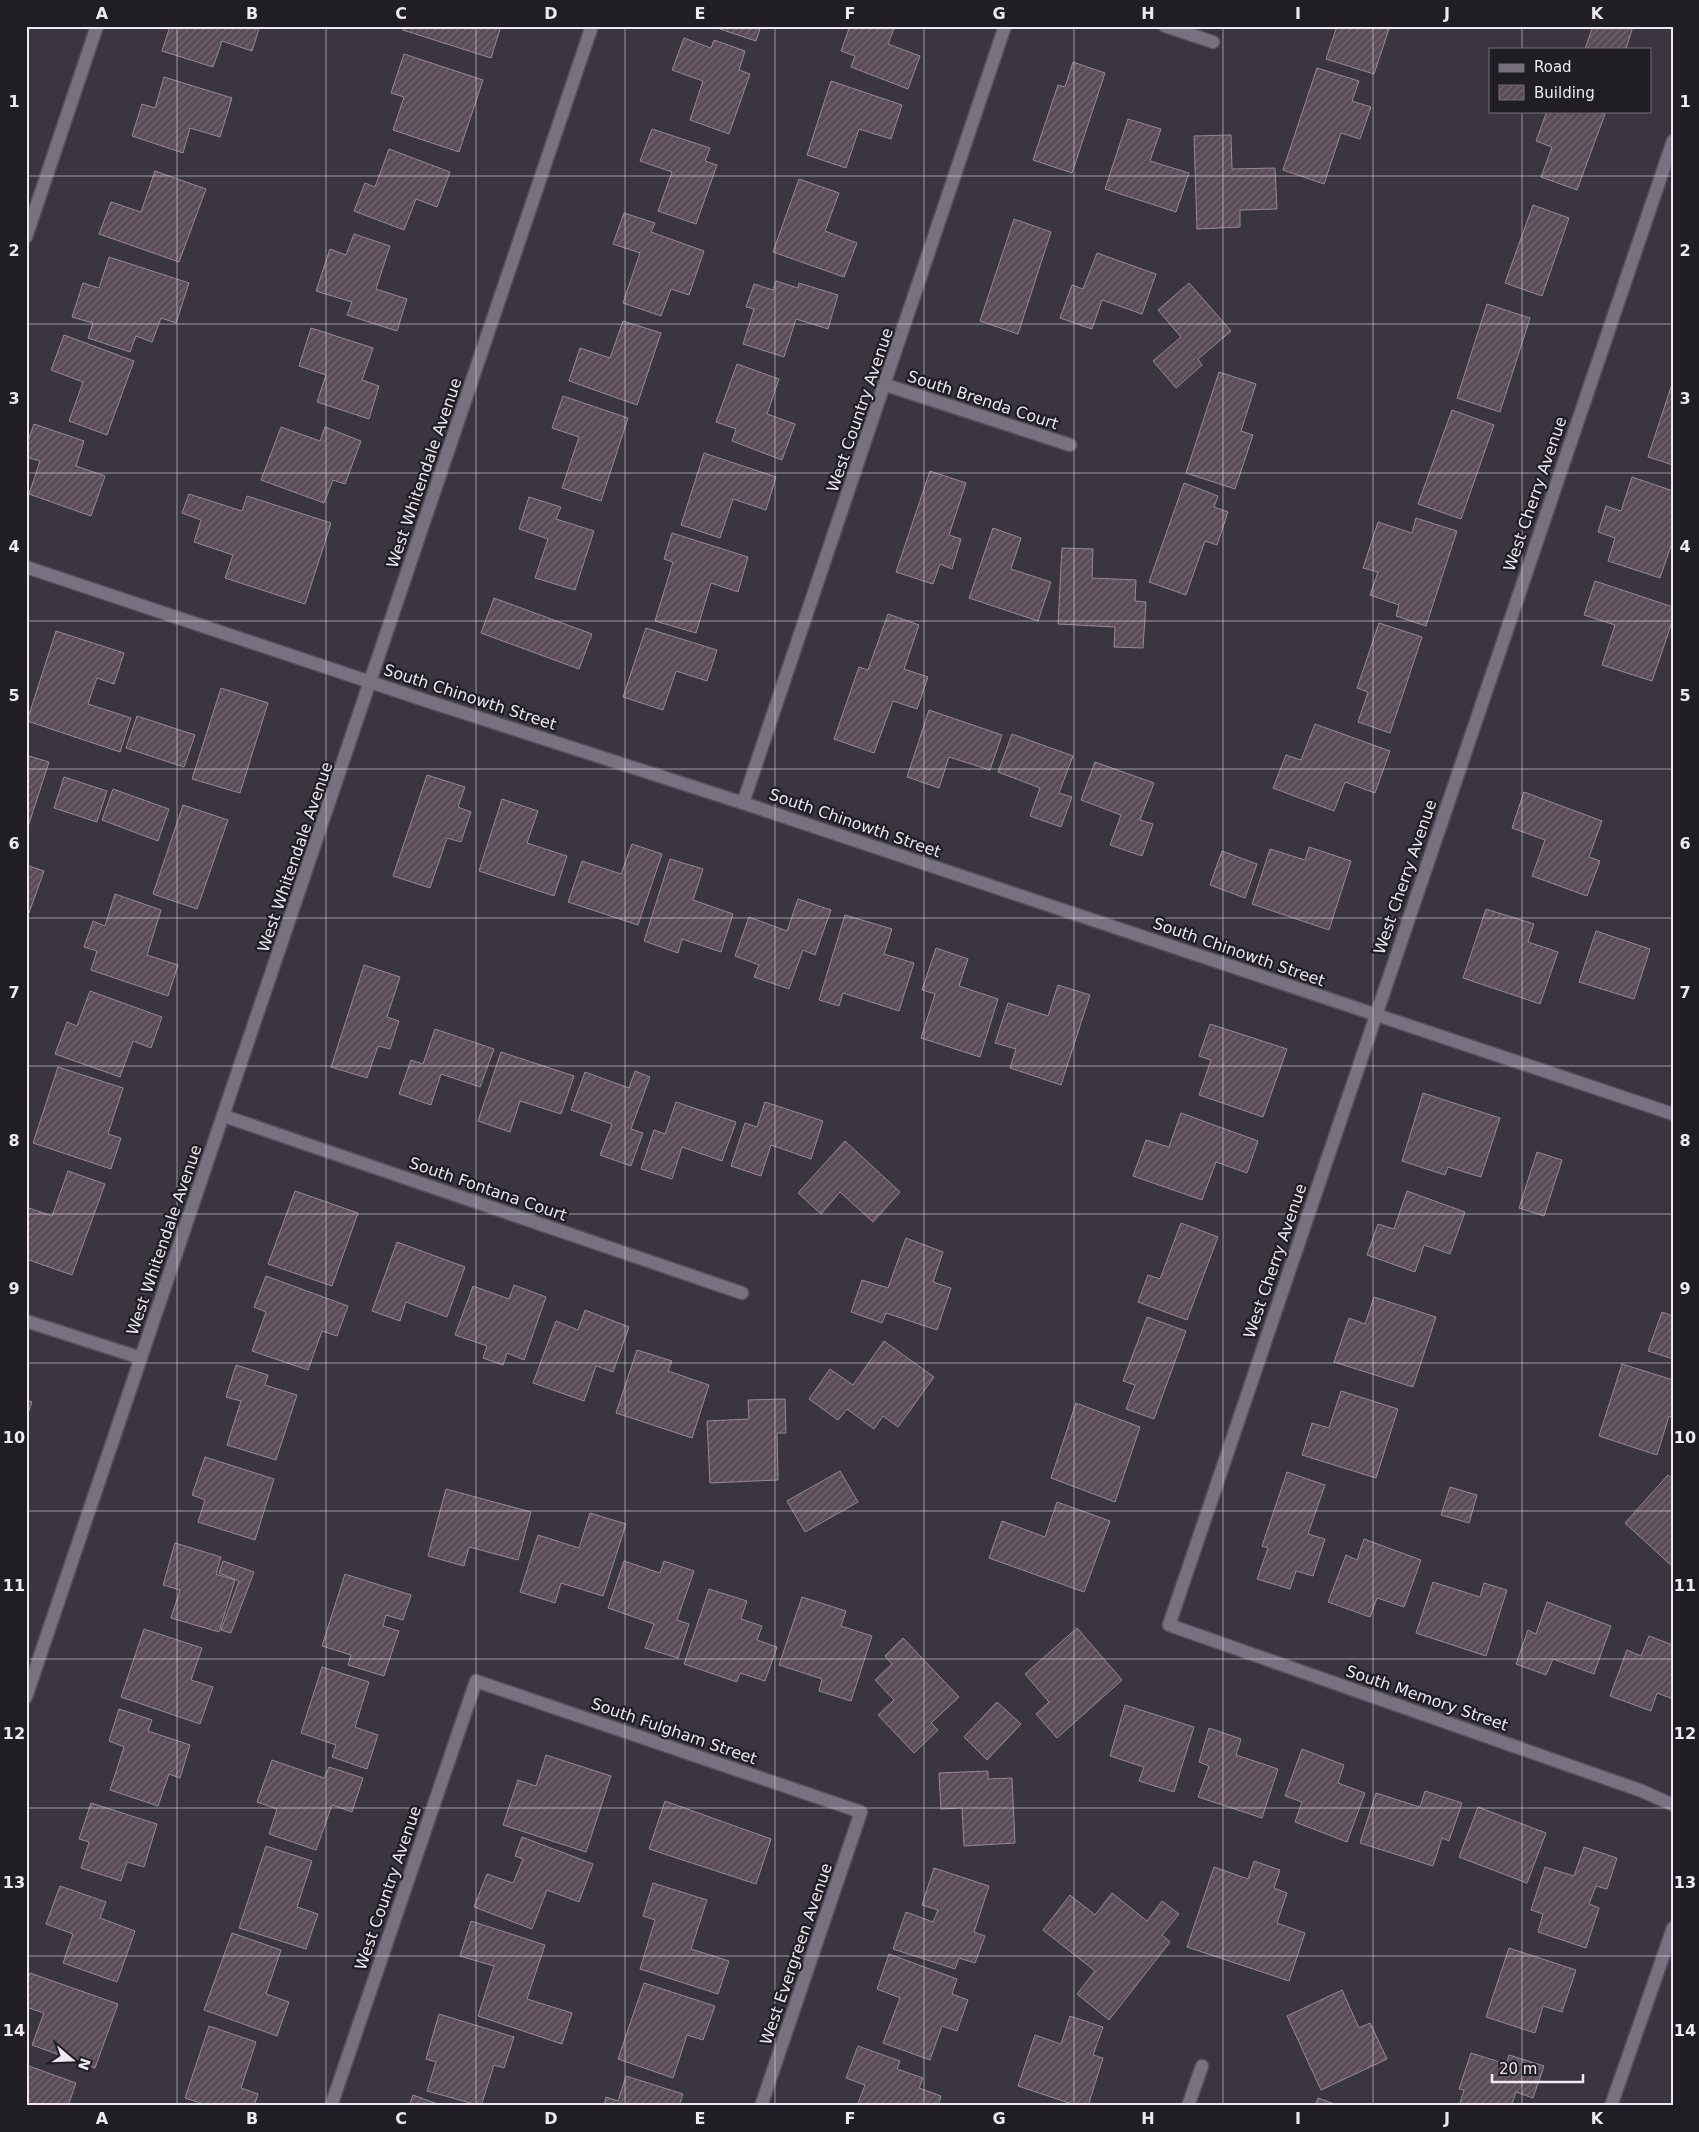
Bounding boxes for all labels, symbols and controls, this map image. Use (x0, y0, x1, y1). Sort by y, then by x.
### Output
text: A (96, 4, 109, 23)
text: B (246, 4, 258, 23)
text: C (395, 4, 407, 23)
text: D (544, 4, 558, 23)
text: E (695, 4, 705, 23)
text: F (845, 4, 855, 23)
text: G (992, 4, 1006, 23)
text: H (1141, 4, 1155, 23)
text: I (1295, 4, 1301, 23)
text: J (1443, 4, 1450, 23)
text: K (1591, 4, 1604, 23)
legend (1489, 48, 1652, 112)
text: Road (1534, 58, 1572, 76)
text: Building (1534, 84, 1595, 102)
text: 1 (8, 92, 20, 111)
text: 1 (1679, 92, 1691, 111)
text: 2 (8, 241, 20, 260)
text: 2 (1679, 241, 1691, 260)
street label: West Country Avenue (823, 325, 897, 495)
street label: South Brenda Court (905, 367, 1061, 433)
street label: West Whitendale Avenue (382, 375, 466, 571)
text: 3 (8, 389, 20, 408)
text: 3 (1679, 389, 1691, 408)
street label: West Cherry Avenue (1500, 414, 1570, 574)
text: 4 (8, 537, 20, 556)
text: 4 (1679, 537, 1691, 556)
street label: South Chinowth Street (381, 660, 559, 734)
text: 5 (8, 686, 20, 705)
text: 5 (1679, 686, 1691, 705)
street label: West Whitendale Avenue (253, 759, 337, 955)
street label: South Chinowth Street (767, 785, 943, 861)
street label: West Cherry Avenue (1370, 797, 1440, 957)
text: 6 (8, 834, 20, 853)
text: 6 (1679, 834, 1691, 853)
street label: South Chinowth Street (1151, 914, 1327, 990)
text: 7 (8, 983, 20, 1002)
text: 7 (1679, 983, 1691, 1002)
text: 8 (8, 1131, 20, 1150)
text: 8 (1679, 1131, 1691, 1150)
street label: West Whitendale Avenue (122, 1142, 206, 1338)
street label: South Fontana Court (407, 1153, 569, 1225)
street label: West Cherry Avenue (1240, 1181, 1310, 1341)
text: 9 (8, 1279, 20, 1298)
text: 9 (1679, 1279, 1691, 1298)
text: 10 (3, 1428, 25, 1447)
text: 10 (1674, 1428, 1696, 1447)
text: 11 (3, 1576, 25, 1595)
text: 11 (1674, 1576, 1696, 1595)
street label: South Memory Street (1343, 1661, 1511, 1735)
street label: South Fulgham Street (589, 1694, 759, 1768)
text: 12 (3, 1724, 25, 1743)
text: 12 (1674, 1724, 1696, 1743)
street label: West Country Avenue (351, 1803, 425, 1973)
street label: West Evergreen Avenue (756, 1861, 836, 2047)
text: 13 (3, 1873, 25, 1892)
text: 13 (1674, 1873, 1696, 1892)
text: 14 (3, 2021, 25, 2040)
text: 14 (1674, 2021, 1696, 2040)
north arrow (48, 2034, 98, 2084)
scale bar (1492, 2052, 1583, 2084)
text: N (75, 2056, 94, 2072)
text: 20 m (1499, 2060, 1537, 2078)
text: A (96, 2109, 109, 2128)
text: B (246, 2109, 258, 2128)
text: C (395, 2109, 407, 2128)
text: D (544, 2109, 558, 2128)
text: E (695, 2109, 705, 2128)
text: F (845, 2109, 855, 2128)
text: G (992, 2109, 1006, 2128)
text: H (1141, 2109, 1155, 2128)
text: I (1295, 2109, 1301, 2128)
text: J (1443, 2109, 1450, 2128)
text: K (1591, 2109, 1604, 2128)

